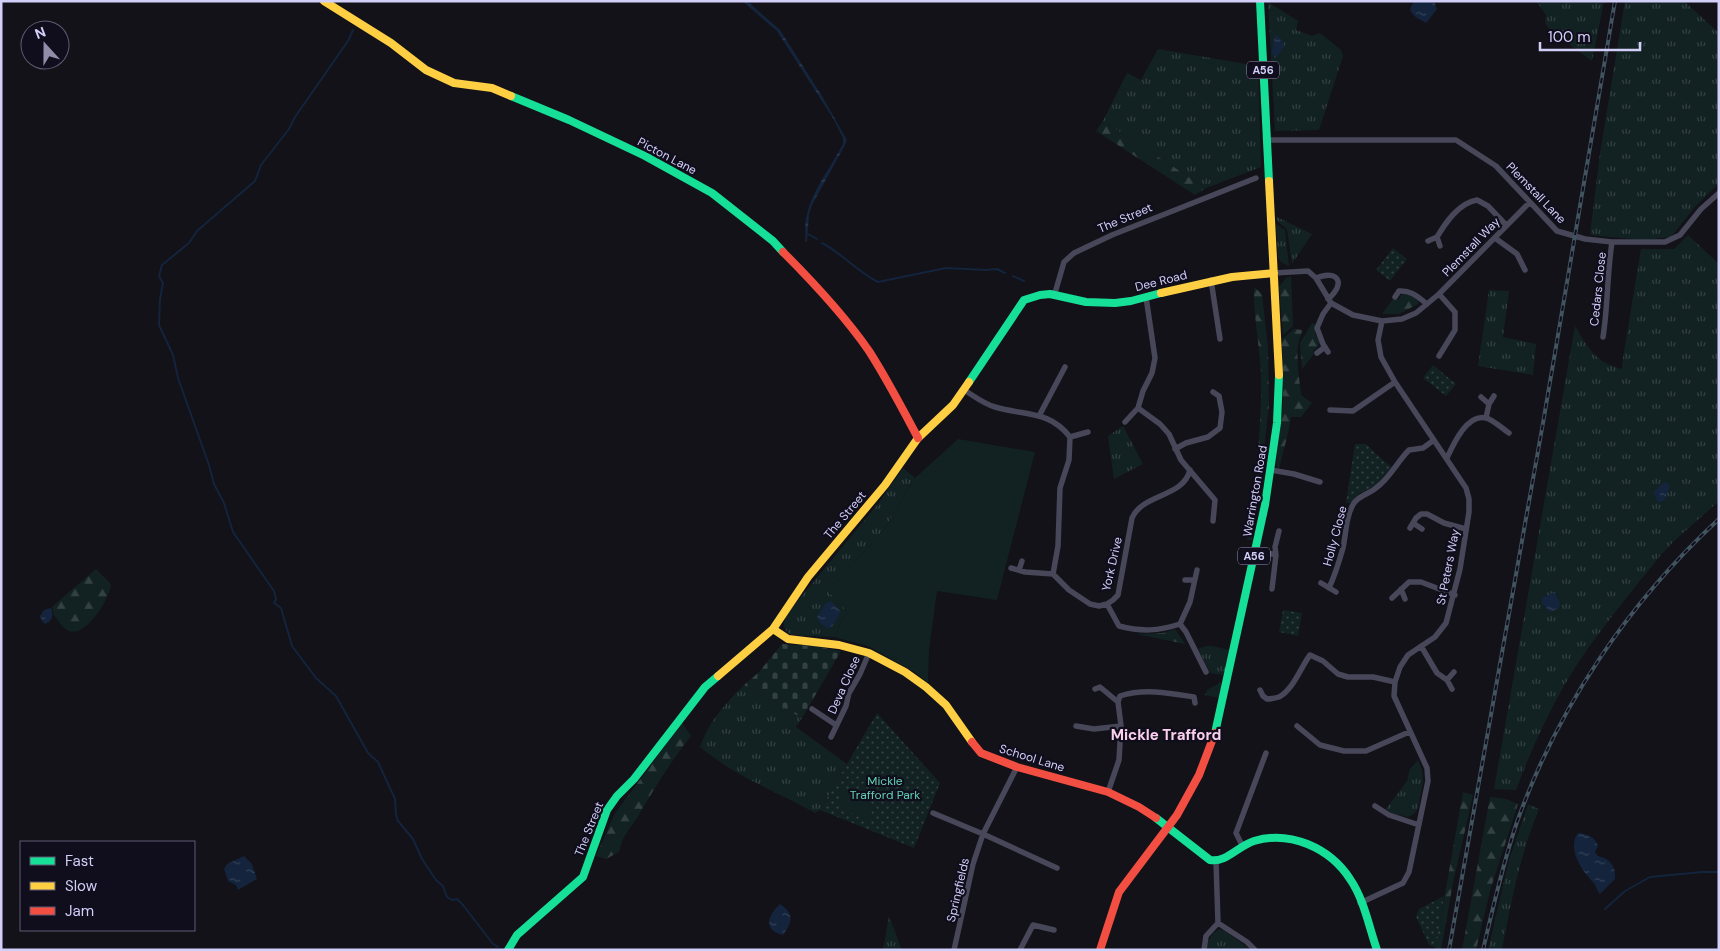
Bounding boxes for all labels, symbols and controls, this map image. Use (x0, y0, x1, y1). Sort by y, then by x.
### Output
north arrow (20, 20, 70, 70)
scale bar (1540, 20, 1640, 52)
text: N (32, 23, 48, 43)
text: 100 m (1548, 27, 1591, 47)
road number: A56 (1247, 62, 1279, 78)
street label: Picton Lane (635, 134, 700, 178)
street label: Plemstall Lane (1503, 159, 1569, 227)
street label: The Street (1095, 199, 1155, 237)
street label: Plemstall Way (1439, 214, 1504, 280)
street label: Cedars Close (1586, 251, 1610, 327)
street label: Dee Road (1133, 267, 1189, 295)
street label: Warrington Road (1239, 444, 1271, 538)
street label: The Street (820, 488, 870, 542)
street label: Holly Close (1319, 504, 1351, 568)
street label: St Peters Way (1433, 527, 1463, 606)
street label: York Drive (1098, 535, 1126, 593)
road number: A56 (1238, 548, 1270, 564)
street label: Deva Close (824, 653, 864, 716)
district label: Mickle Trafford (1111, 725, 1221, 745)
street label: School Lane (997, 740, 1067, 776)
park label: Mickle Trafford Park (850, 773, 920, 803)
street label: The Street (571, 799, 607, 859)
legend (20, 841, 195, 931)
text: Fast (65, 851, 94, 871)
street label: Springfields (943, 856, 973, 924)
text: Slow (65, 876, 98, 896)
text: Jam (65, 901, 94, 921)

